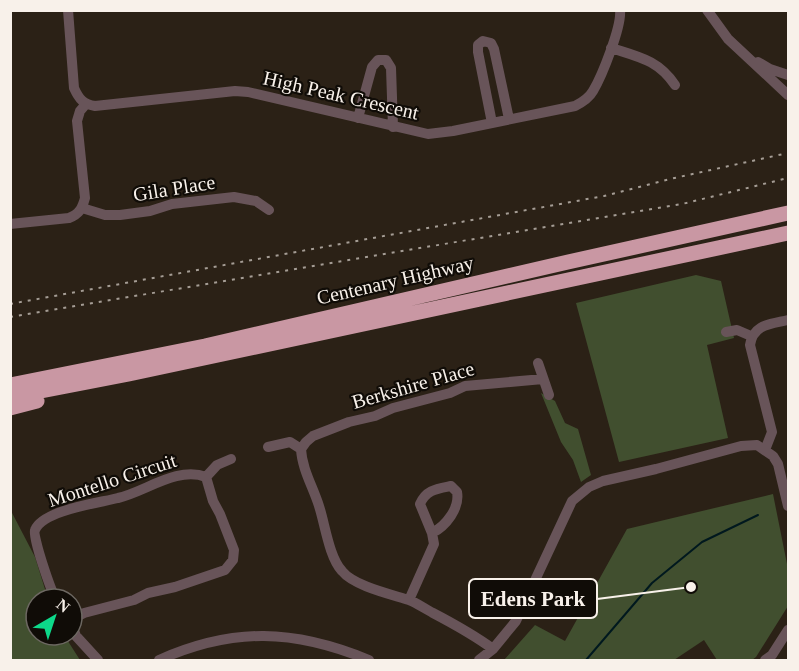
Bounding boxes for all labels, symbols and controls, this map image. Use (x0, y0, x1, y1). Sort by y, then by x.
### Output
street label: High Peak Crescent (261, 66, 421, 125)
street label: Gila Place (131, 171, 217, 205)
street label: Centenary Highway (314, 251, 476, 310)
street label: Berkshire Place (349, 357, 477, 413)
street label: Montello Circuit (45, 449, 179, 511)
callout: Edens Park (469, 579, 597, 618)
north arrow (24, 587, 84, 647)
text: Edens Park (481, 587, 586, 611)
text: N (53, 595, 73, 616)

